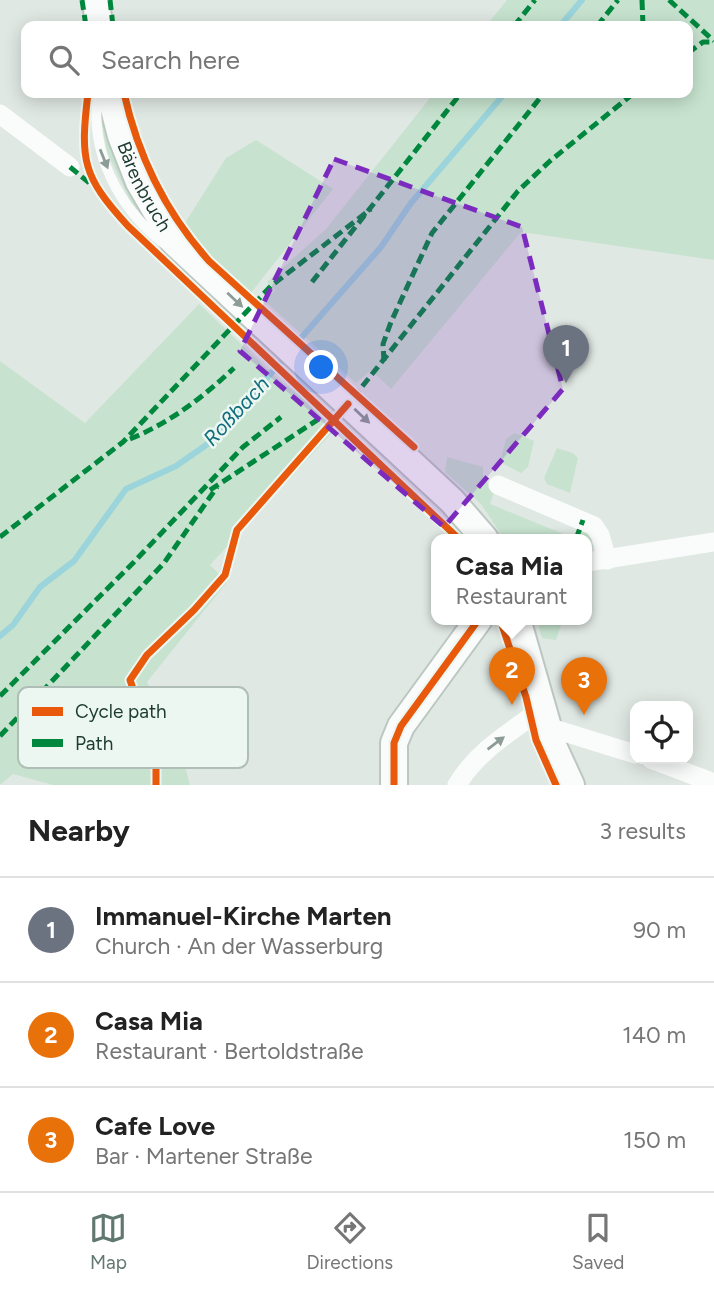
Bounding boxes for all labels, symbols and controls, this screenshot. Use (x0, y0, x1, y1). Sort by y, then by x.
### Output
search box (21, 21, 693, 98)
icon: search (45, 41, 83, 79)
text: Search here (101, 44, 240, 76)
street label: Bärenbruch (113, 138, 177, 235)
one-way arrow (98, 149, 110, 169)
one-way arrow (226, 292, 243, 308)
pin: 1 (543, 325, 589, 383)
your location (304, 350, 338, 384)
water label: Roßbach (198, 371, 274, 451)
one-way arrow (353, 408, 370, 424)
popup (431, 534, 592, 625)
text: Casa Mia (456, 550, 563, 582)
text: Restaurant (456, 582, 567, 610)
pin: 2 (489, 647, 535, 705)
pin: 3 (561, 657, 607, 715)
legend (18, 687, 248, 768)
text: Cycle path (75, 700, 167, 723)
map controls (630, 701, 693, 764)
button: locate (630, 701, 693, 764)
text: Path (75, 732, 113, 755)
one-way arrow (487, 736, 505, 750)
text: Nearby (28, 812, 130, 849)
text: 3 results (599, 817, 686, 845)
text: Immanuel-Kirche Marten (95, 900, 392, 932)
text: 1 (46, 916, 56, 944)
text: 90 m (633, 916, 686, 944)
text: Church · An der Wasserburg (95, 932, 383, 960)
text: Casa Mia (95, 1005, 203, 1037)
text: 2 (44, 1021, 58, 1049)
text: 140 m (622, 1021, 686, 1049)
text: Restaurant · Bertoldstraße (95, 1037, 363, 1065)
text: Cafe Love (95, 1110, 215, 1142)
text: 3 (45, 1126, 57, 1154)
text: 150 m (623, 1126, 686, 1154)
text: Bar · Martener Straße (95, 1142, 313, 1170)
tab: Map (89, 1209, 127, 1274)
tab: Directions (306, 1209, 393, 1274)
tab: Saved (572, 1209, 624, 1274)

